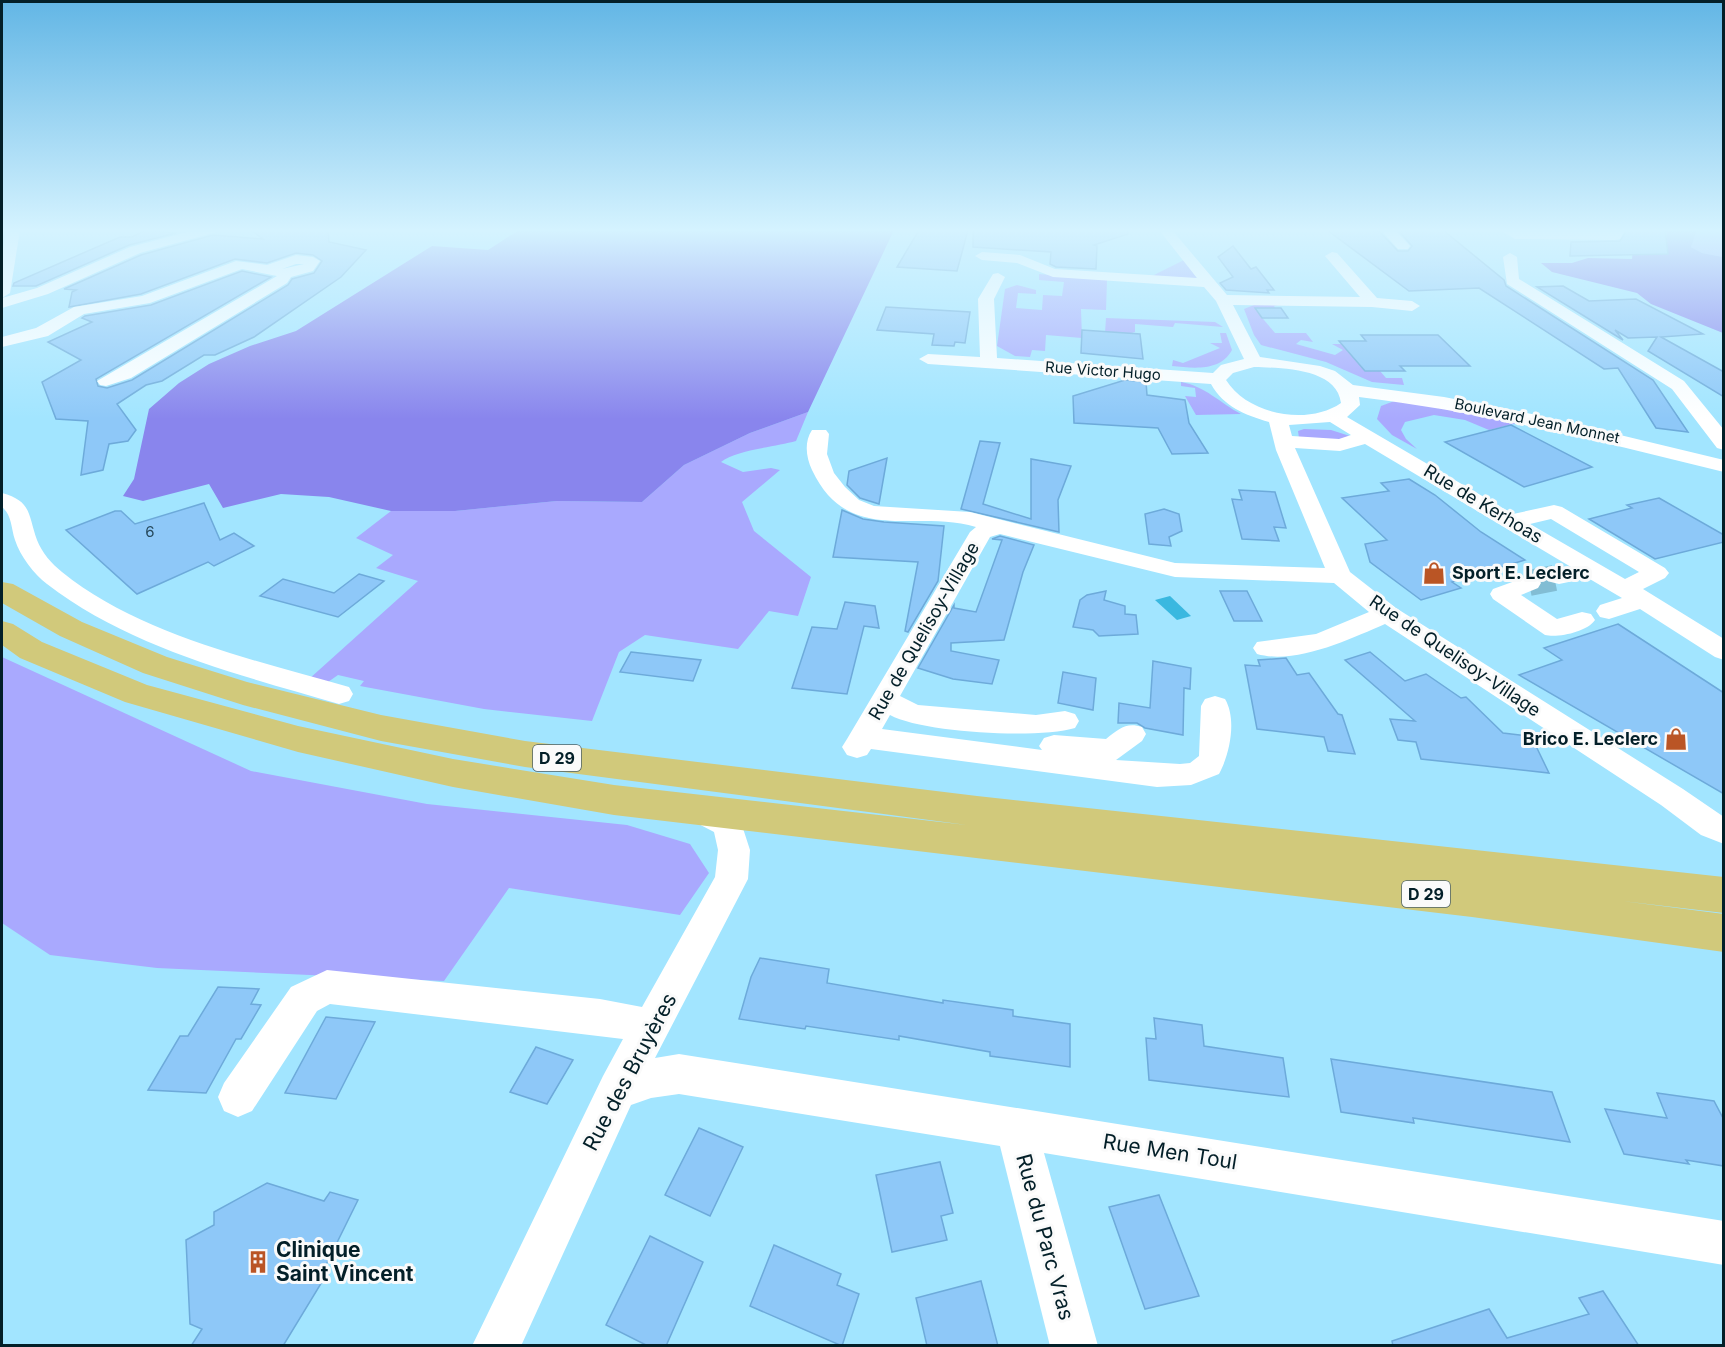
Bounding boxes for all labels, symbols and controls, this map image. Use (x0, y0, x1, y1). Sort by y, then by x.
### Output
street label: Rue Victor Hugo (1045, 357, 1161, 384)
street label: Boulevard Jean Monnet (1453, 394, 1621, 447)
street label: Rue de Kerhoas (1420, 460, 1546, 547)
house number: 6 (145, 522, 155, 541)
street label: Rue de Quelisoy-Village (864, 538, 983, 723)
shop icon: Sport E. Leclerc (1421, 560, 1447, 586)
place label: Sport E. Leclerc (1452, 562, 1590, 583)
street label: Rue de Quelisoy-Village (1366, 590, 1545, 721)
shop icon: Brico E. Leclerc (1663, 726, 1689, 752)
place label: Brico E. Leclerc (1523, 728, 1658, 749)
road number: D 29 (533, 745, 581, 771)
road number: D 29 (1402, 881, 1450, 907)
street label: Rue des Bruyères (577, 989, 682, 1155)
street label: Rue Men Toul (1101, 1129, 1239, 1174)
street label: Rue du Parc Vras (1011, 1151, 1080, 1323)
place label: Clinique Saint Vincent (276, 1237, 414, 1286)
building icon: Clinique Saint Vincent (245, 1249, 271, 1275)

